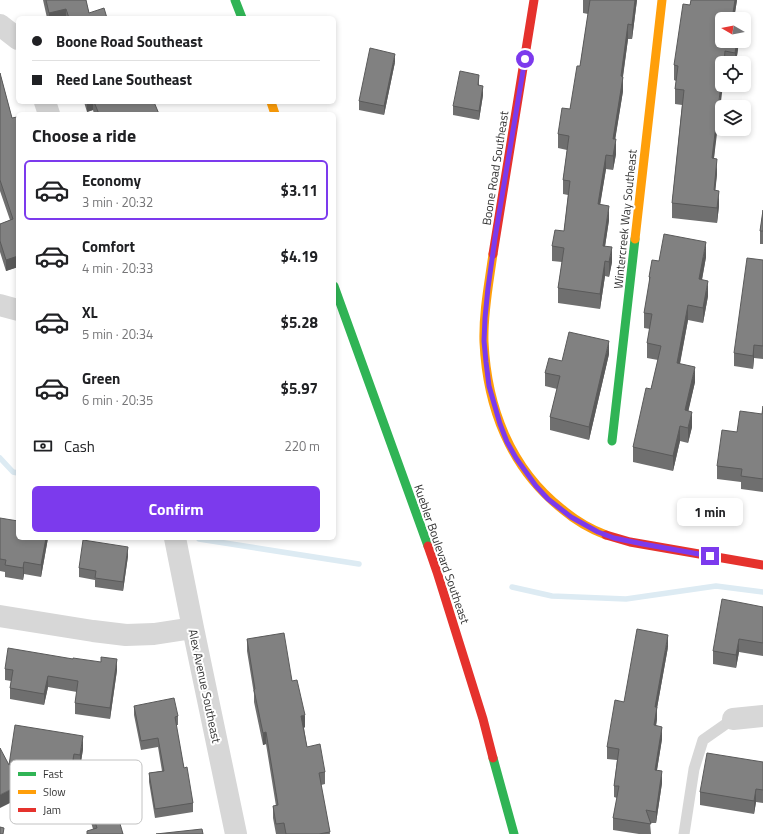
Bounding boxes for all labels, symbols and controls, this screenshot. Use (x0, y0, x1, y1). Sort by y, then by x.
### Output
north arrow (715, 12, 751, 48)
map controls (715, 12, 751, 136)
text: Boone Road Southeast (56, 30, 203, 53)
route start (516, 50, 534, 68)
button: locate (715, 56, 751, 92)
text: Reed Lane Southeast (56, 68, 192, 91)
button: layers (715, 100, 751, 136)
street label: Boone Road Southeast (477, 109, 514, 227)
text: Choose a ride (32, 122, 136, 149)
street label: Wintercreek Way Southeast (608, 147, 642, 290)
text: Economy (82, 169, 141, 192)
icon: car (34, 172, 70, 208)
text: $3.11 (281, 179, 318, 202)
text: 3 min · 20:32 (82, 192, 153, 212)
text: Comfort (82, 235, 135, 258)
icon: car (34, 238, 70, 274)
text: $4.19 (281, 245, 318, 268)
text: 4 min · 20:33 (82, 258, 153, 278)
text: XL (82, 301, 98, 324)
icon: car (34, 304, 70, 340)
text: $5.28 (281, 311, 318, 334)
text: 5 min · 20:34 (82, 324, 153, 344)
text: Green (82, 367, 120, 390)
icon: car (34, 370, 70, 406)
text: $5.97 (281, 377, 318, 400)
text: 6 min · 20:35 (82, 390, 153, 410)
icon: cash (32, 435, 54, 457)
text: Cash (64, 435, 95, 458)
text: 220 m (284, 436, 320, 456)
street label: Kuebler Boulevard Southeast (409, 482, 475, 627)
button: Confirm (32, 486, 320, 532)
callout: 1 min (677, 498, 743, 526)
text: 1 min (694, 502, 726, 522)
route end (701, 547, 719, 565)
street label: Alex Avenue Southeast (184, 627, 227, 745)
legend (10, 760, 142, 824)
text: Fast (43, 766, 63, 782)
text: Slow (43, 784, 66, 800)
text: Jam (43, 802, 61, 818)

